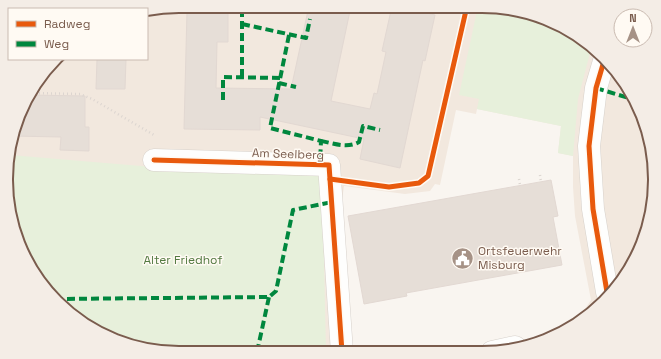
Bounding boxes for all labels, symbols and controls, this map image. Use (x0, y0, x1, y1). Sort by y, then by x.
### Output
legend (8, 8, 148, 60)
north arrow (613, 8, 653, 48)
text: N (629, 11, 637, 25)
text: Radweg (44, 16, 90, 32)
text: Weg (44, 36, 69, 52)
street label: Am Seelberg (252, 145, 324, 163)
place label: Ortsfeuerwehr Misburg (478, 243, 562, 273)
public building icon: Ortsfeuerwehr Misburg (450, 245, 476, 271)
park label: Alter Friedhof (143, 252, 223, 268)

